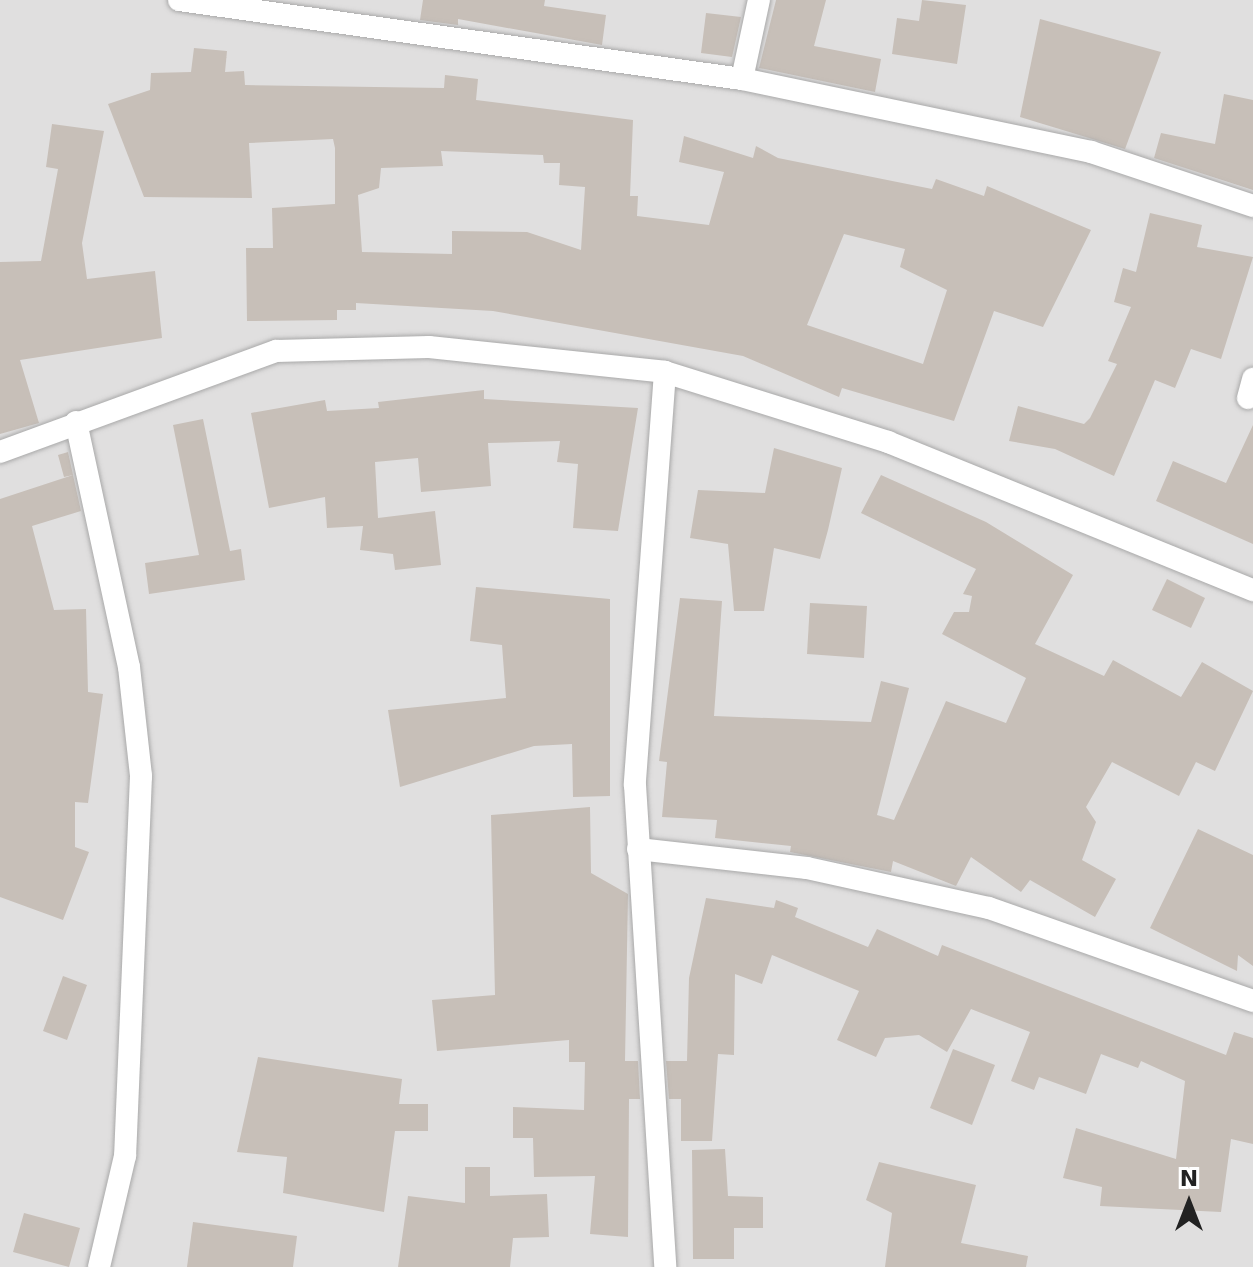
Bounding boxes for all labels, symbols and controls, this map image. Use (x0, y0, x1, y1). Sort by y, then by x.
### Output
north arrow (1149, 1163, 1229, 1243)
text: N (1180, 1166, 1198, 1191)

